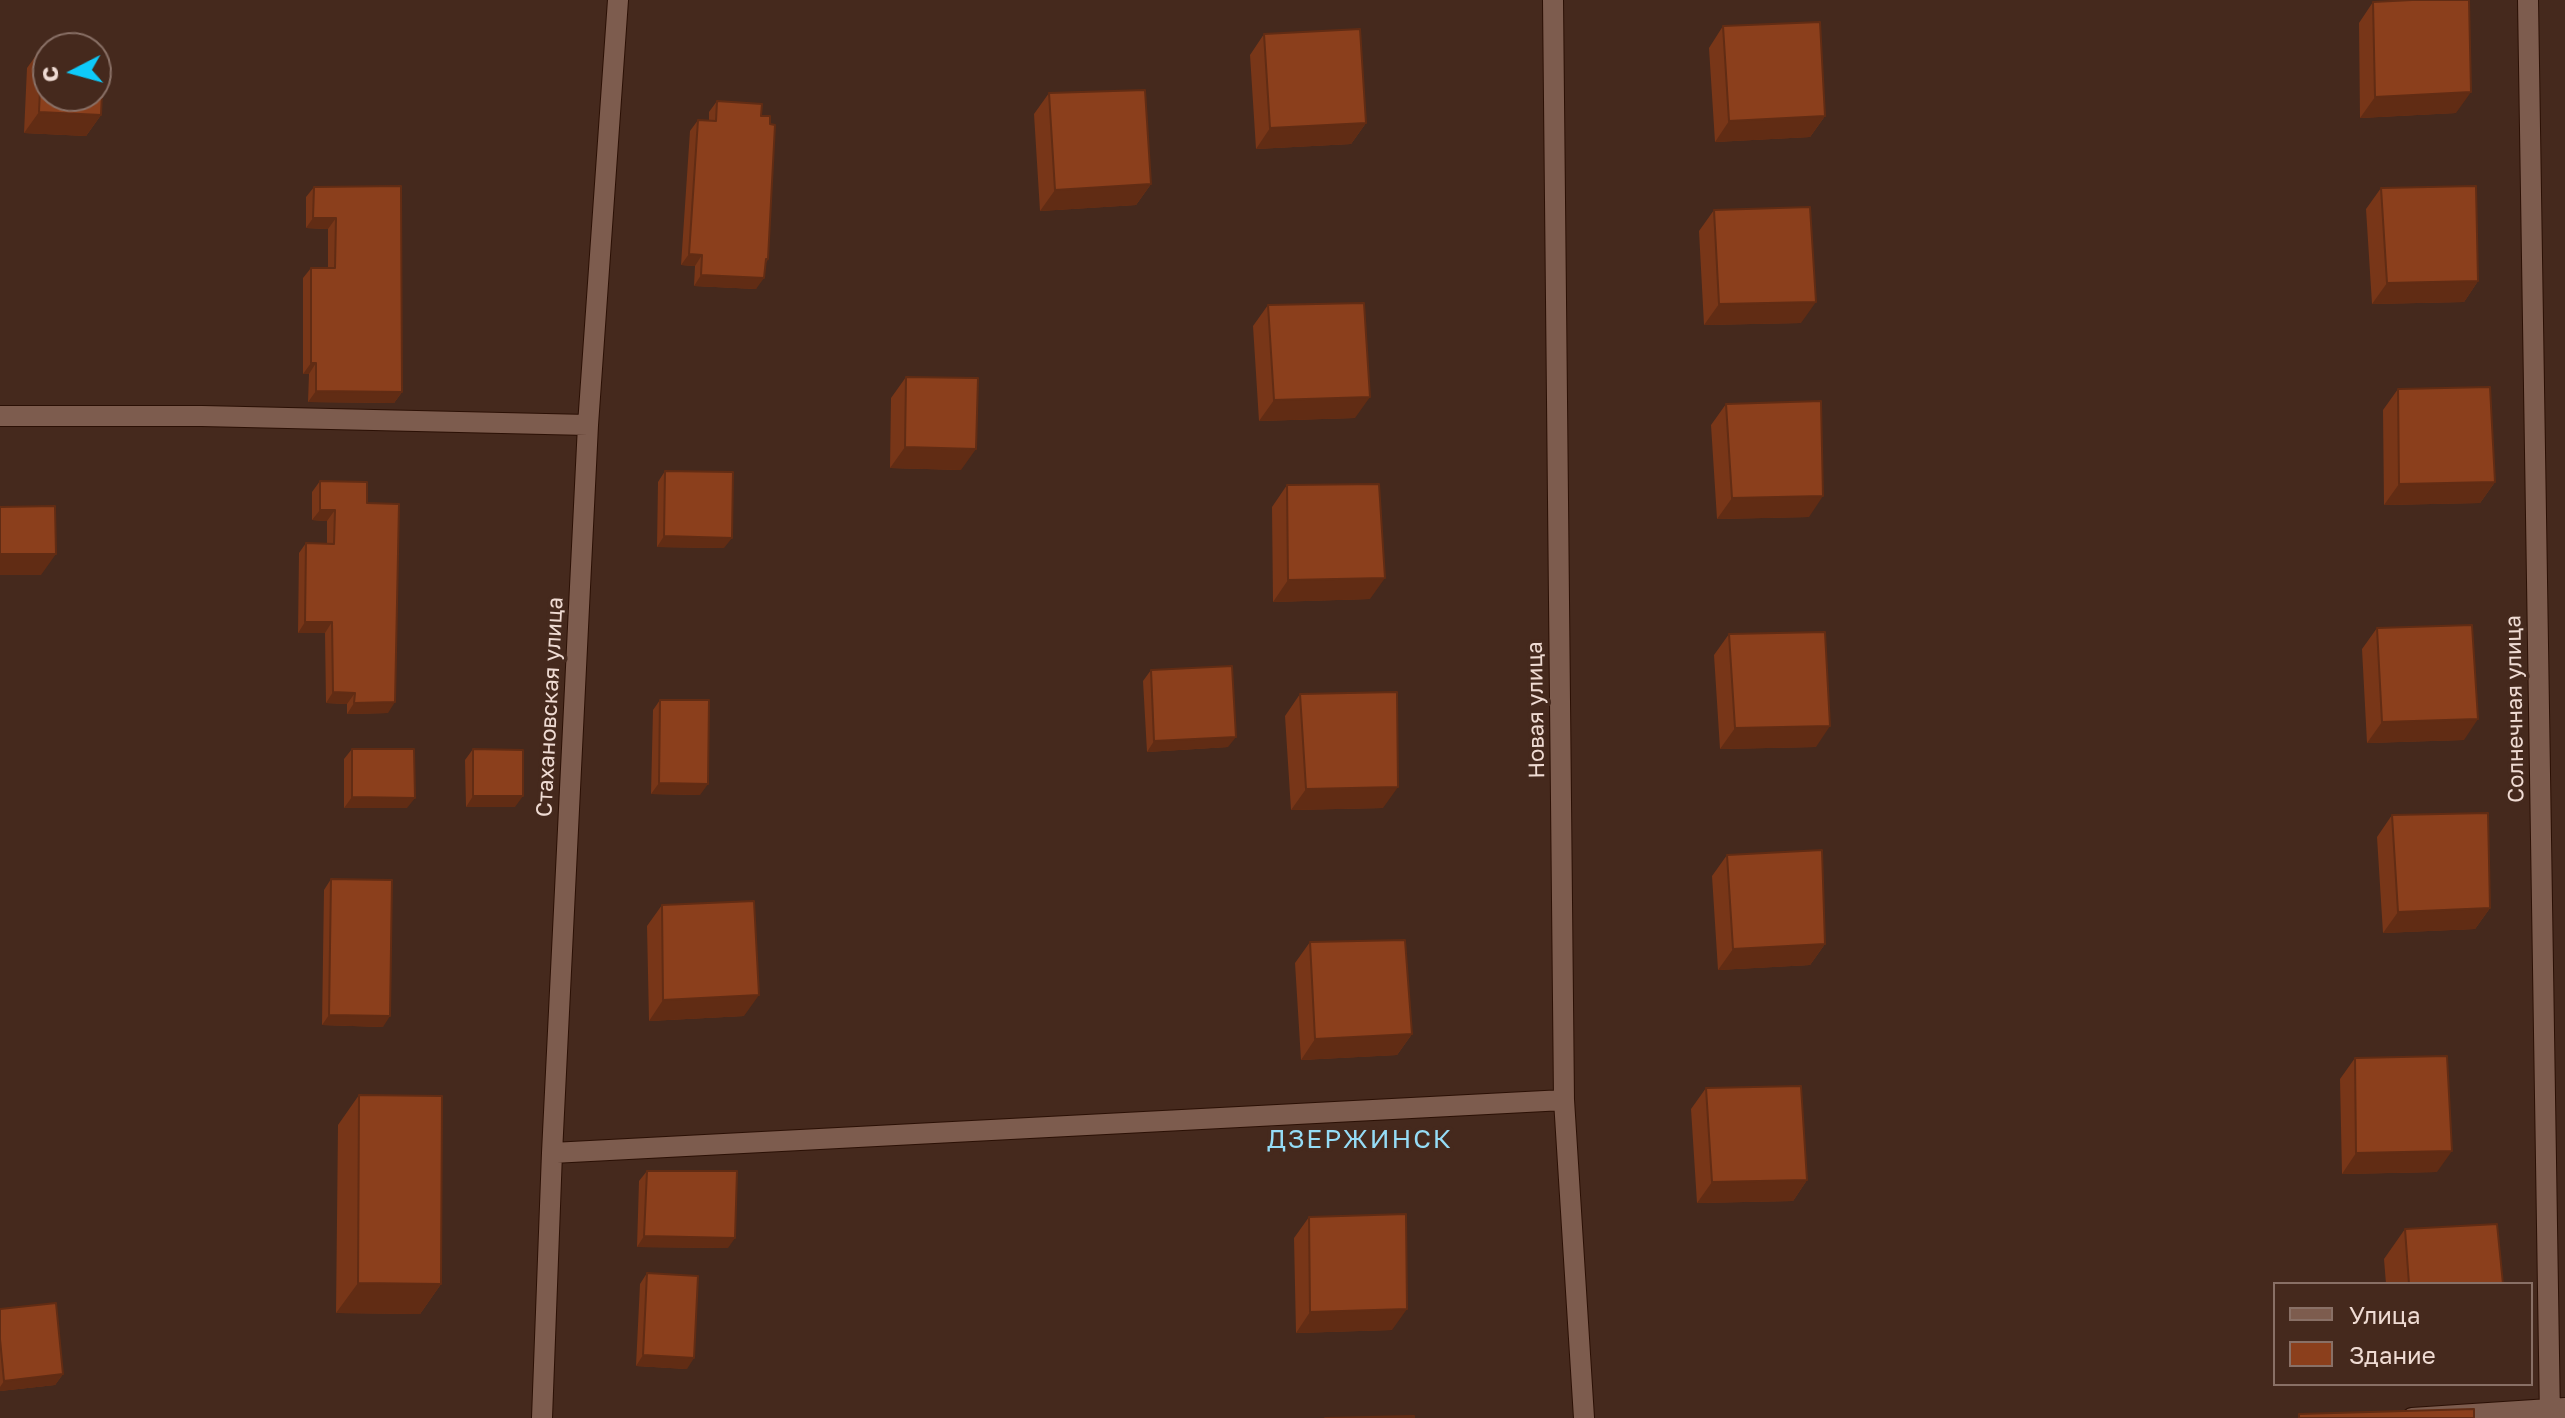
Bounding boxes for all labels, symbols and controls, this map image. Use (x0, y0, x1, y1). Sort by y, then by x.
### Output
north arrow (32, 32, 112, 112)
text: С (35, 65, 64, 84)
street label: Стахановская улица (531, 596, 569, 818)
street label: Солнечная улица (2500, 615, 2530, 803)
street label: Новая улица (1522, 641, 1550, 779)
district label: ДЗЕРЖИНСК (1267, 1124, 1453, 1156)
legend (2273, 1282, 2533, 1386)
text: Улица (2349, 1300, 2421, 1329)
text: Здание (2349, 1340, 2436, 1369)

